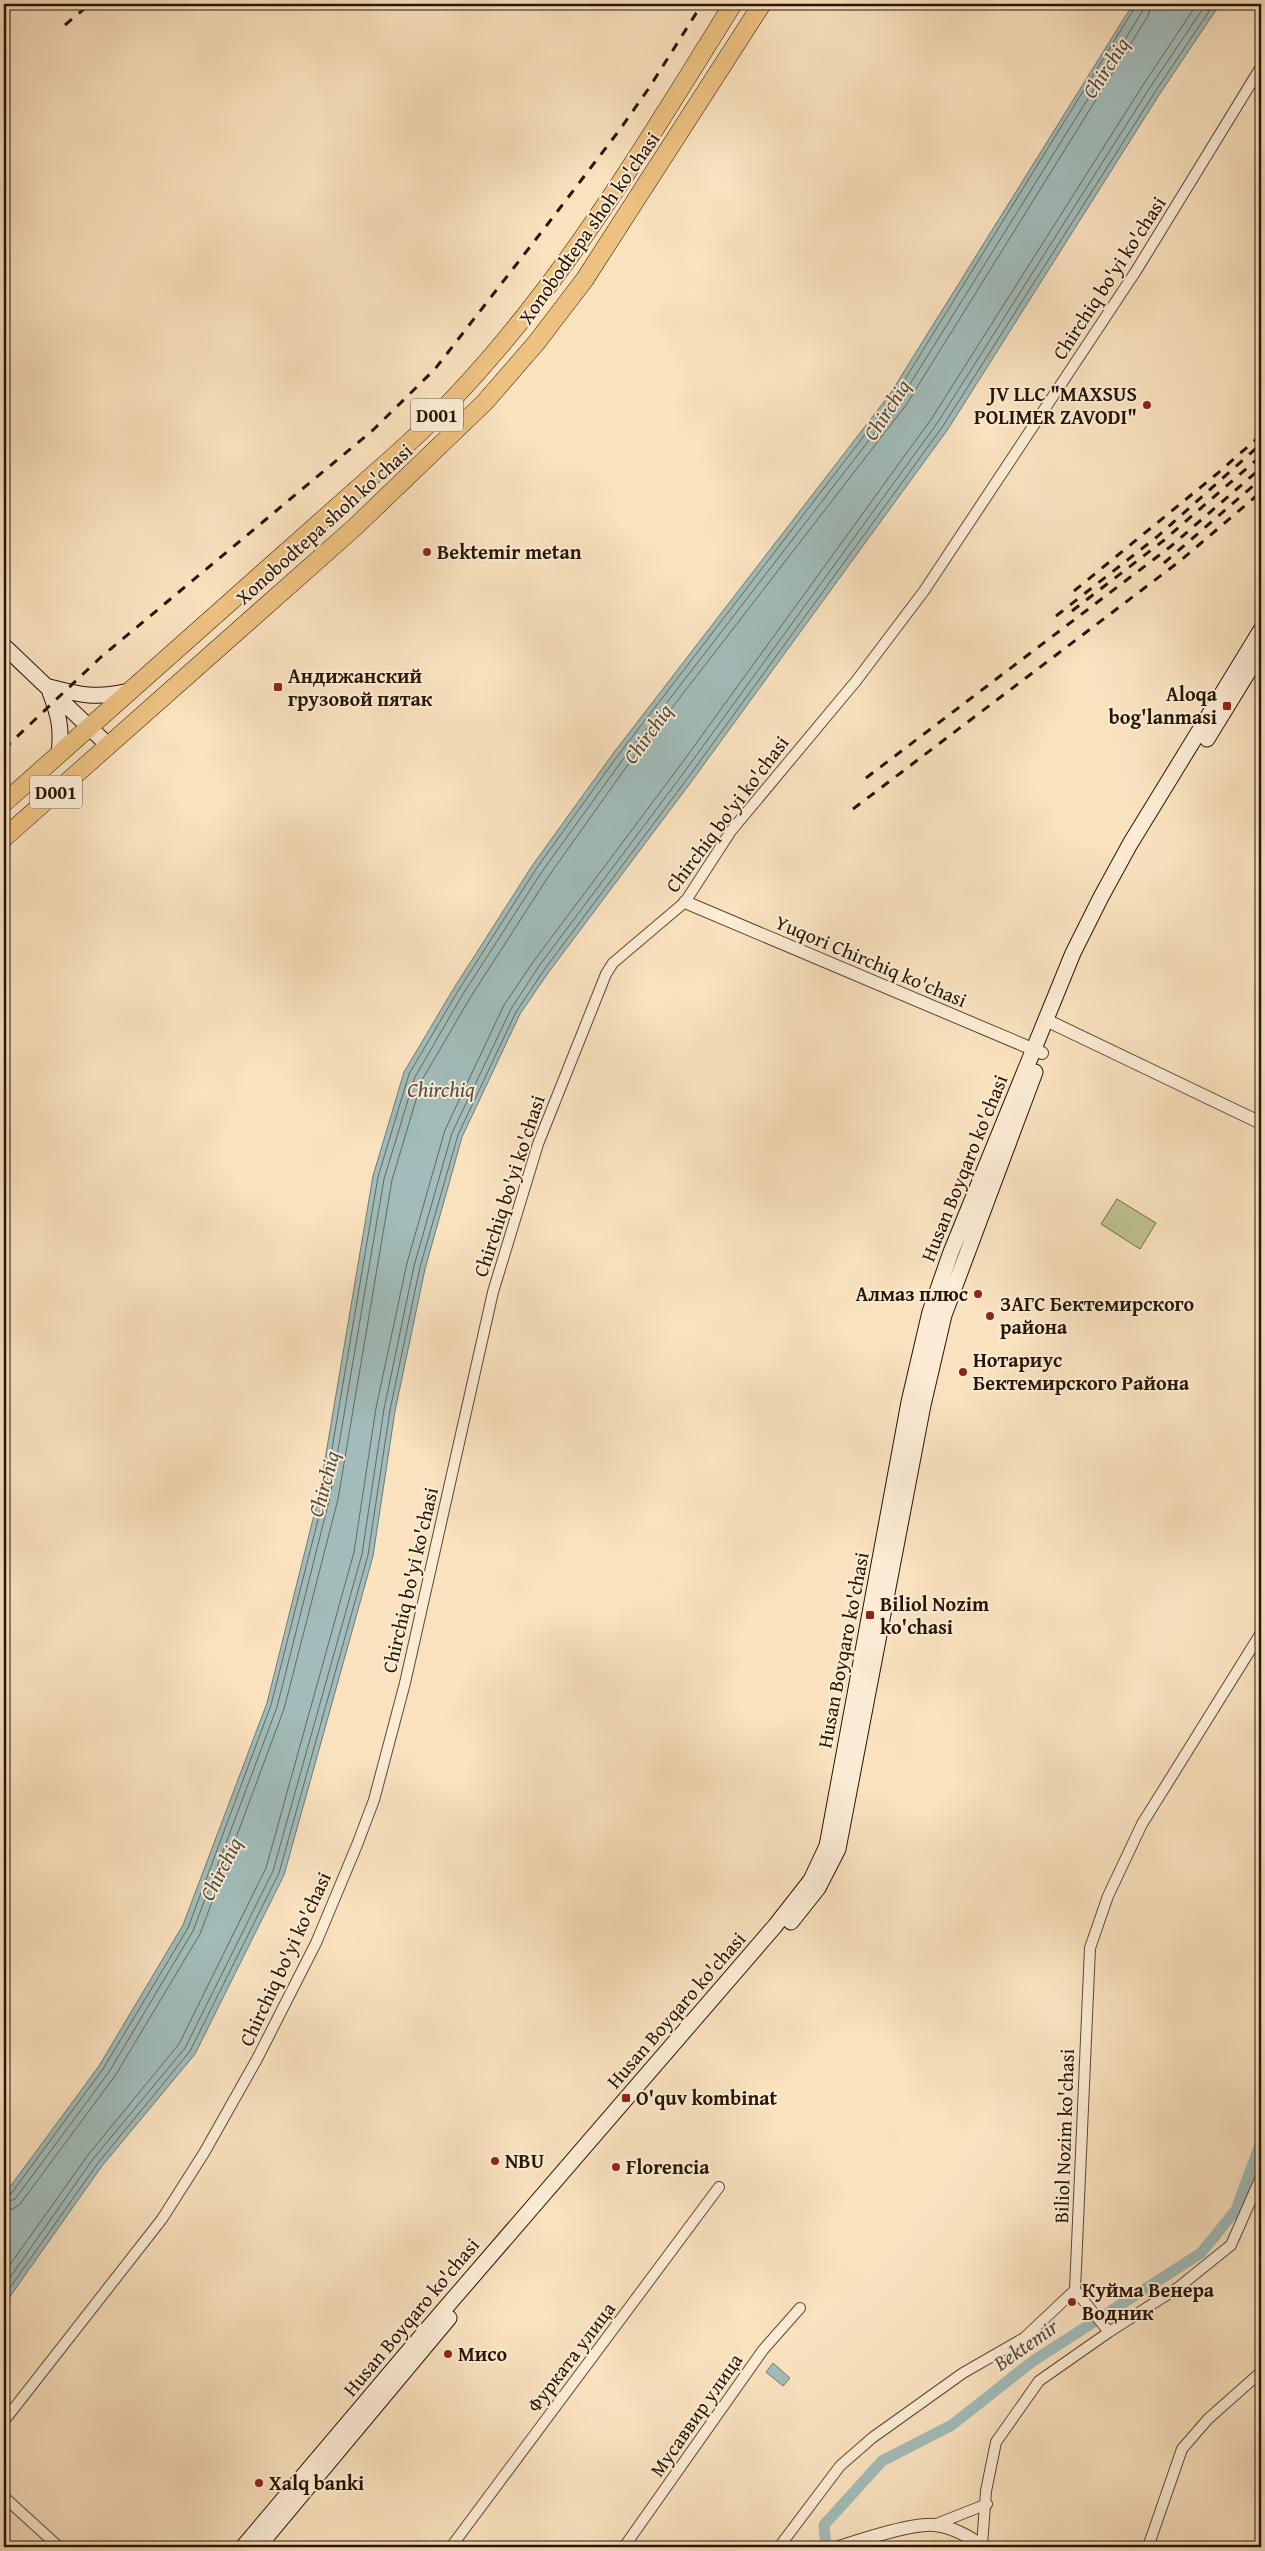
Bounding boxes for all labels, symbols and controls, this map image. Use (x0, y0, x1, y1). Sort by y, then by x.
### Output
water label: Chirchiq (1074, 31, 1137, 104)
street label: Xonobodtepa shoh ko'chasi (511, 125, 666, 330)
street label: Chirchiq bo'yi ko'chasi (1045, 190, 1173, 365)
water label: Chirchiq (855, 373, 918, 446)
place label: JV LLC "MAXSUS POLIMER ZAVODI" (974, 379, 1137, 431)
road number: D001 (411, 398, 463, 432)
marker: JV LLC "MAXSUS POLIMER ZAVODI" (1141, 399, 1153, 411)
street label: Xonobodtepa shoh ko'chasi (229, 436, 419, 611)
place label: Bektemir metan (437, 537, 582, 566)
marker: Bektemir metan (421, 546, 433, 558)
place label: Андижанский грузовой пятак (288, 661, 433, 713)
place label: Aloqa bog'lanmasi (1109, 679, 1218, 731)
marker: Андижанский грузовой пятак (272, 681, 284, 693)
water label: Chirchiq (615, 697, 680, 770)
marker: Aloqa bog'lanmasi (1221, 700, 1233, 712)
street label: Chirchiq bo'yi ko'chasi (658, 729, 795, 898)
road number: D001 (30, 776, 82, 809)
street label: Yuqori Chirchiq ko'chasi (771, 907, 972, 1014)
street label: Husan Boyqaro ko'chasi (913, 1070, 1014, 1266)
water label: Chirchiq (407, 1074, 475, 1105)
street label: Chirchiq bo'yi ko'chasi (465, 1091, 552, 1280)
place label: Алмаз плюс (856, 1279, 968, 1308)
marker: Алмаз плюс (972, 1288, 984, 1300)
place label: ЗАГС Бектемирского района (1000, 1289, 1195, 1341)
marker: ЗАГС Бектемирского района (984, 1310, 996, 1322)
place label: Нотариус Бектемирского Района (973, 1345, 1190, 1397)
marker: Нотариус Бектемирского Района (957, 1366, 969, 1378)
water label: Chirchiq (300, 1447, 347, 1520)
street label: Chirchiq bo'yi ko'chasi (374, 1484, 445, 1676)
street label: Husan Boyqaro ko'chasi (809, 1549, 876, 1750)
place label: Biliol Nozim ko'chasi (880, 1589, 989, 1641)
marker: Biliol Nozim ko'chasi (864, 1609, 876, 1621)
water label: Chirchiq (191, 1831, 250, 1906)
street label: Chirchiq bo'yi ko'chasi (231, 1866, 338, 2051)
street label: Husan Boyqaro ko'chasi (599, 1925, 752, 2094)
street label: Biliol Nozim ko'chasi (1046, 2048, 1081, 2224)
place label: O'quv kombinat (636, 2083, 777, 2112)
marker: O'quv kombinat (620, 2092, 632, 2104)
place label: NBU (505, 2146, 544, 2175)
place label: Florencia (626, 2152, 710, 2181)
marker: NBU (489, 2155, 501, 2167)
marker: Florencia (610, 2161, 622, 2173)
street label: Husan Boyqaro ko'chasi (336, 2231, 486, 2402)
place label: Куйма Венера Водник (1082, 2275, 1215, 2327)
street label: Фурката улица (519, 2295, 622, 2418)
marker: Куйма Венера Водник (1066, 2296, 1078, 2308)
water label: Bektemir (986, 2310, 1065, 2379)
place label: Мисо (458, 2339, 508, 2368)
street label: Мусаввир улица (642, 2347, 749, 2482)
marker: Мисо (442, 2348, 454, 2360)
place label: Xalq banki (269, 2468, 364, 2497)
marker: Xalq banki (253, 2477, 265, 2489)

